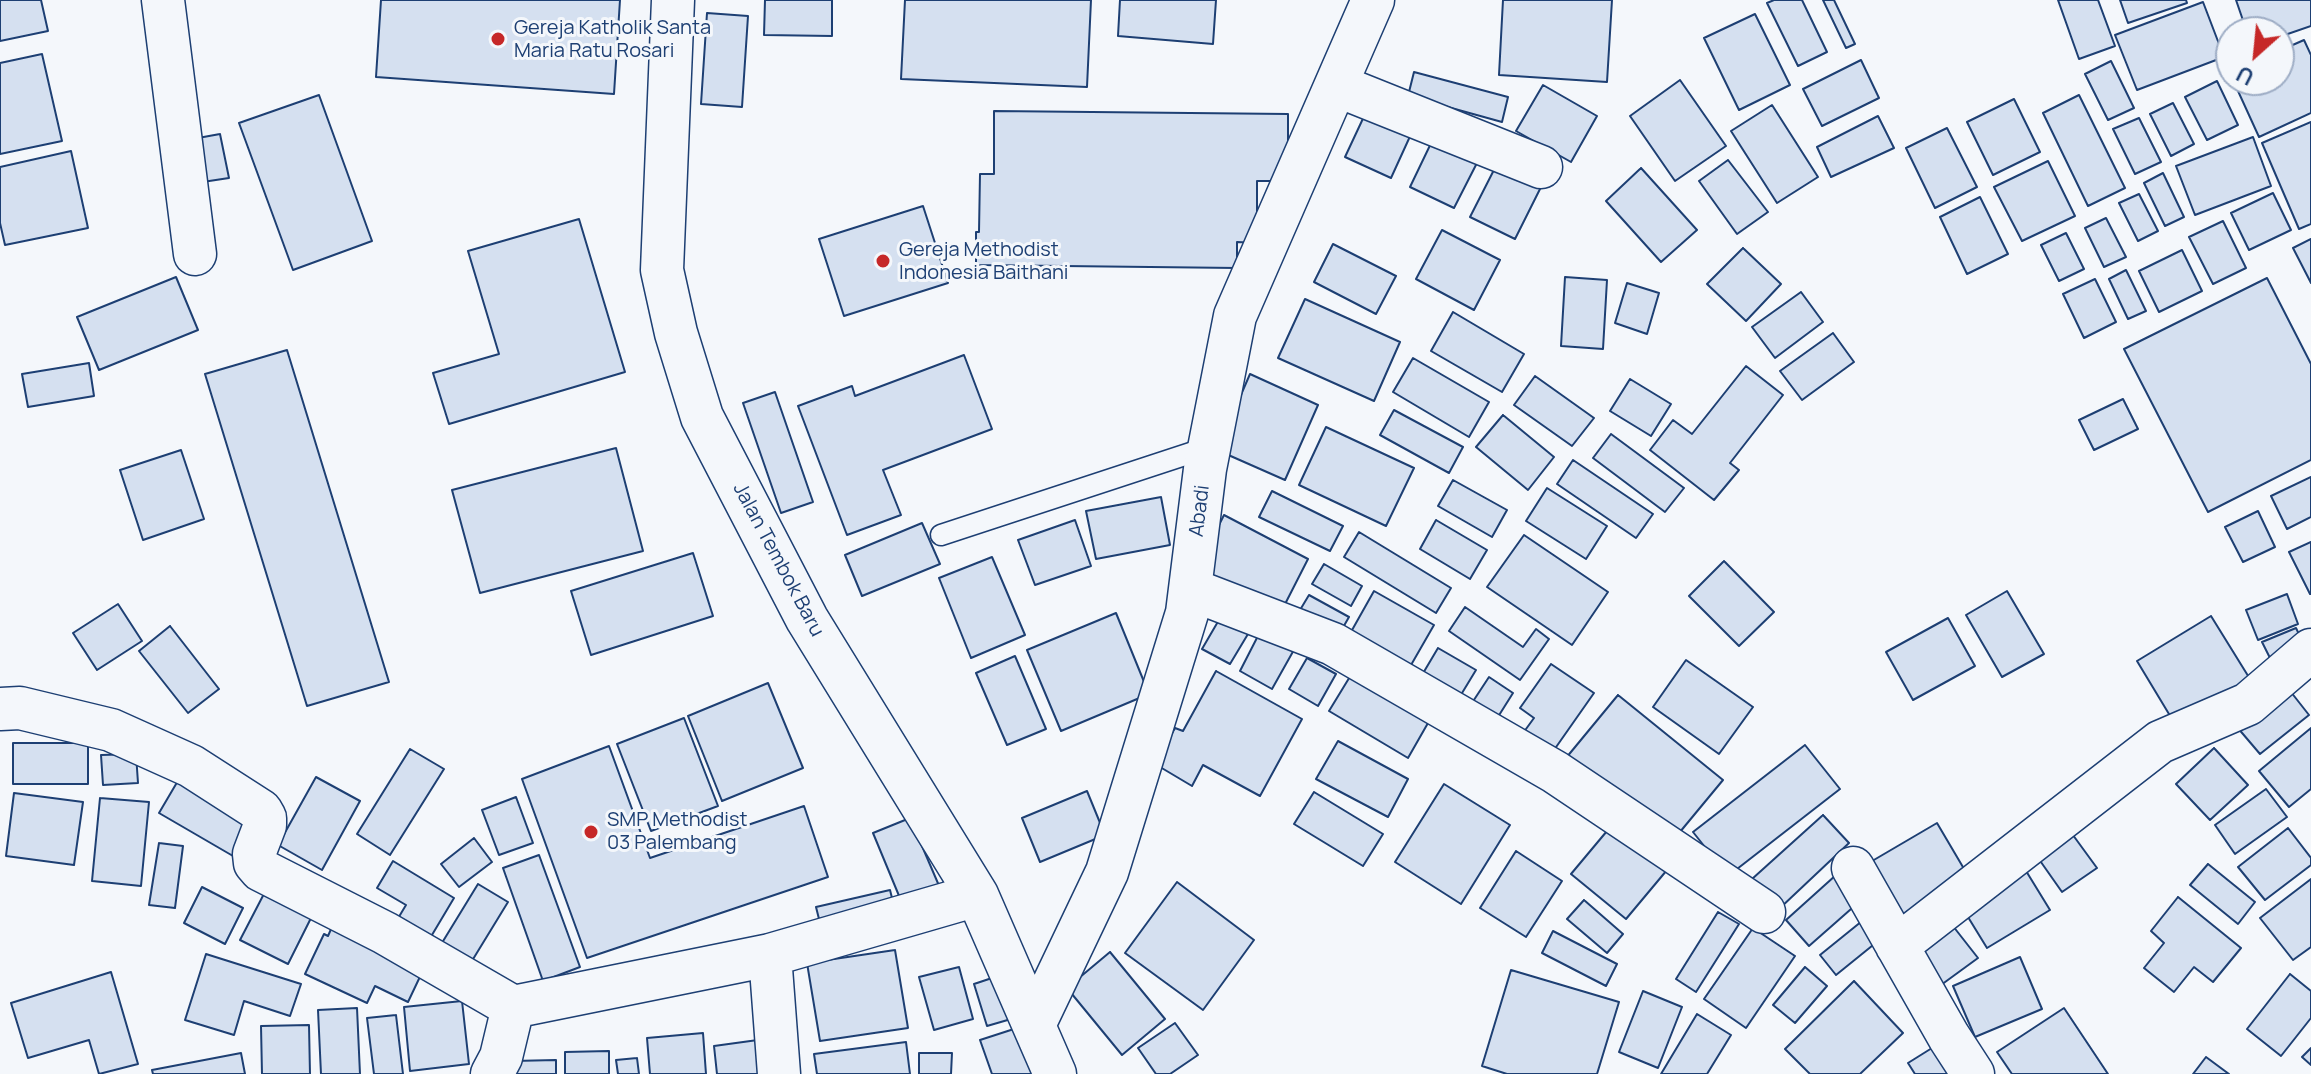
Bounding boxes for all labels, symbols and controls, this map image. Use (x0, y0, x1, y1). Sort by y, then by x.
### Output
place label: Gereja Katholik Santa Maria Ratu Rosari (514, 16, 711, 63)
north arrow (2215, 16, 2295, 96)
marker: Gereja Katholik Santa Maria Ratu Rosari (489, 30, 507, 48)
text: U (2231, 59, 2259, 93)
place label: Gereja Methodist Indonesia Baithani (899, 238, 1069, 285)
marker: Gereja Methodist Indonesia Baithani (874, 252, 892, 270)
street label: Jalan Tembok Baru (727, 479, 829, 641)
street label: Abadi (1185, 484, 1215, 538)
place label: SMP Methodist 03 Palembang (607, 808, 747, 855)
marker: SMP Methodist 03 Palembang (582, 823, 600, 841)

